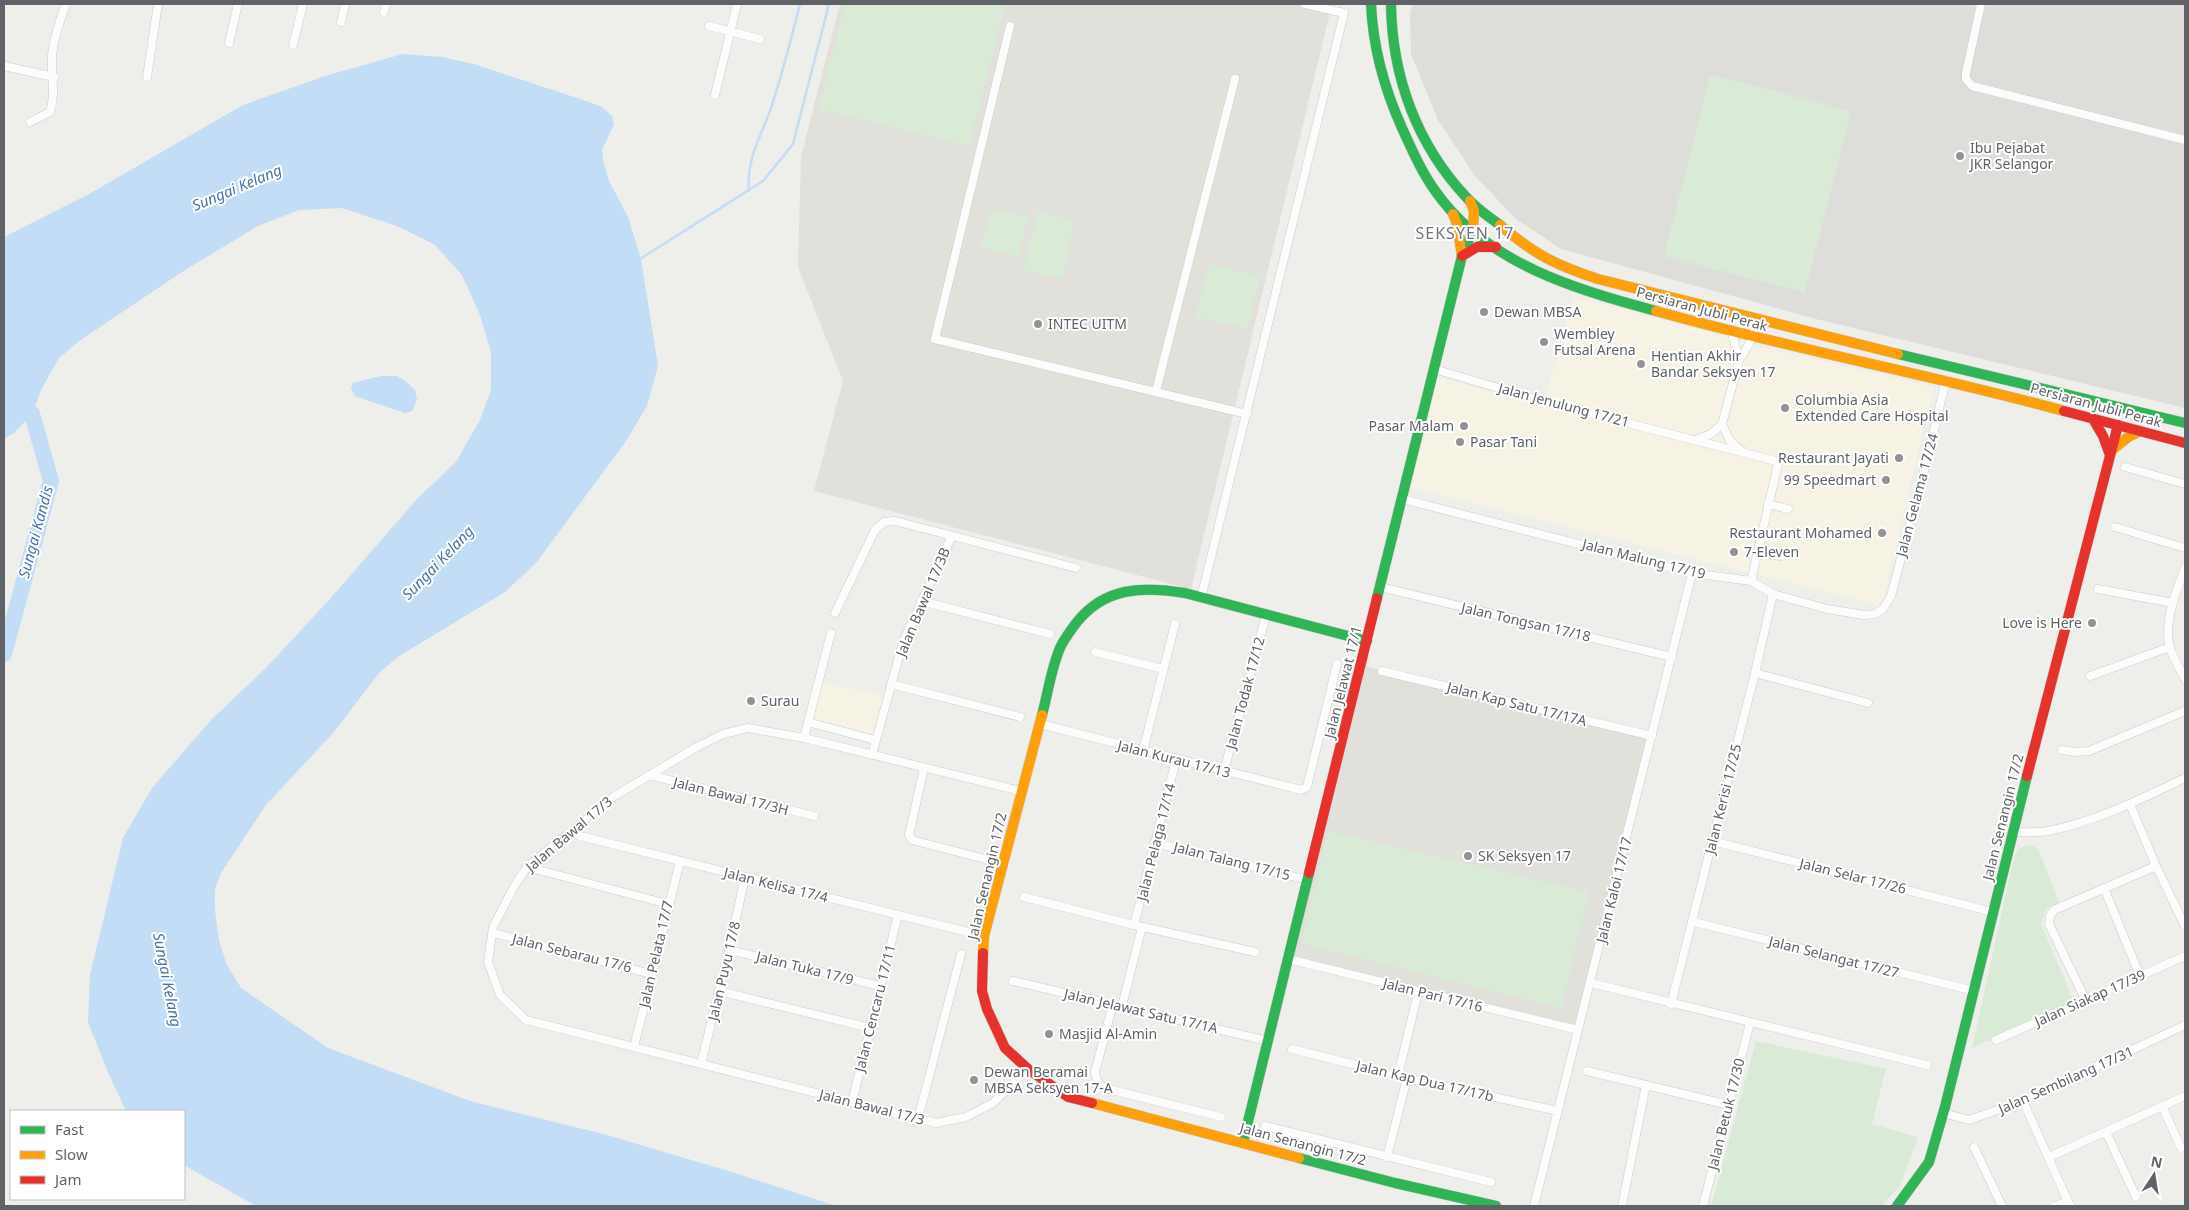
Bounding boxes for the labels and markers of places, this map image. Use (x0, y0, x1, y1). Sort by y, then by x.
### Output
place label: Ibu Pejabat JKR Selangor (1968, 138, 2054, 173)
marker: Ibu Pejabat JKR Selangor (1954, 150, 1966, 162)
place label: Dewan MBSA (1494, 302, 1581, 321)
marker: Dewan MBSA (1478, 306, 1490, 318)
place label: INTEC UITM (1048, 314, 1127, 333)
marker: INTEC UITM (1032, 318, 1044, 330)
place label: Wembley Futsal Arena (1554, 324, 1636, 359)
marker: Wembley Futsal Arena (1538, 336, 1550, 348)
place label: Hentian Akhir Bandar Seksyen 17 (1651, 346, 1776, 381)
marker: Hentian Akhir Bandar Seksyen 17 (1635, 358, 1647, 370)
place label: Columbia Asia Extended Care Hospital (1795, 390, 1949, 425)
marker: Columbia Asia Extended Care Hospital (1779, 402, 1791, 414)
place label: Pasar Malam (1369, 416, 1454, 435)
marker: Pasar Malam (1458, 420, 1470, 432)
place label: Pasar Tani (1470, 432, 1537, 451)
marker: Pasar Tani (1454, 436, 1466, 448)
place label: Restaurant Jayati (1778, 448, 1889, 467)
marker: Restaurant Jayati (1893, 452, 1905, 464)
place label: 99 Speedmart (1784, 470, 1876, 489)
marker: 99 Speedmart (1880, 474, 1892, 486)
place label: Restaurant Mohamed (1729, 523, 1872, 542)
marker: Restaurant Mohamed (1876, 527, 1888, 539)
place label: 7-Eleven (1744, 542, 1799, 561)
marker: 7-Eleven (1728, 546, 1740, 558)
place label: Love is Here (2002, 613, 2082, 632)
marker: Love is Here (2086, 617, 2098, 629)
place label: Surau (761, 691, 799, 710)
marker: Surau (745, 695, 757, 707)
place label: SK Seksyen 17 (1478, 846, 1571, 865)
marker: SK Seksyen 17 (1462, 850, 1474, 862)
place label: Masjid Al-Amin (1059, 1024, 1157, 1043)
marker: Masjid Al-Amin (1043, 1028, 1055, 1040)
place label: Dewan Beramai MBSA Seksyen 17-A (984, 1062, 1113, 1097)
marker: Dewan Beramai MBSA Seksyen 17-A (968, 1074, 980, 1086)

